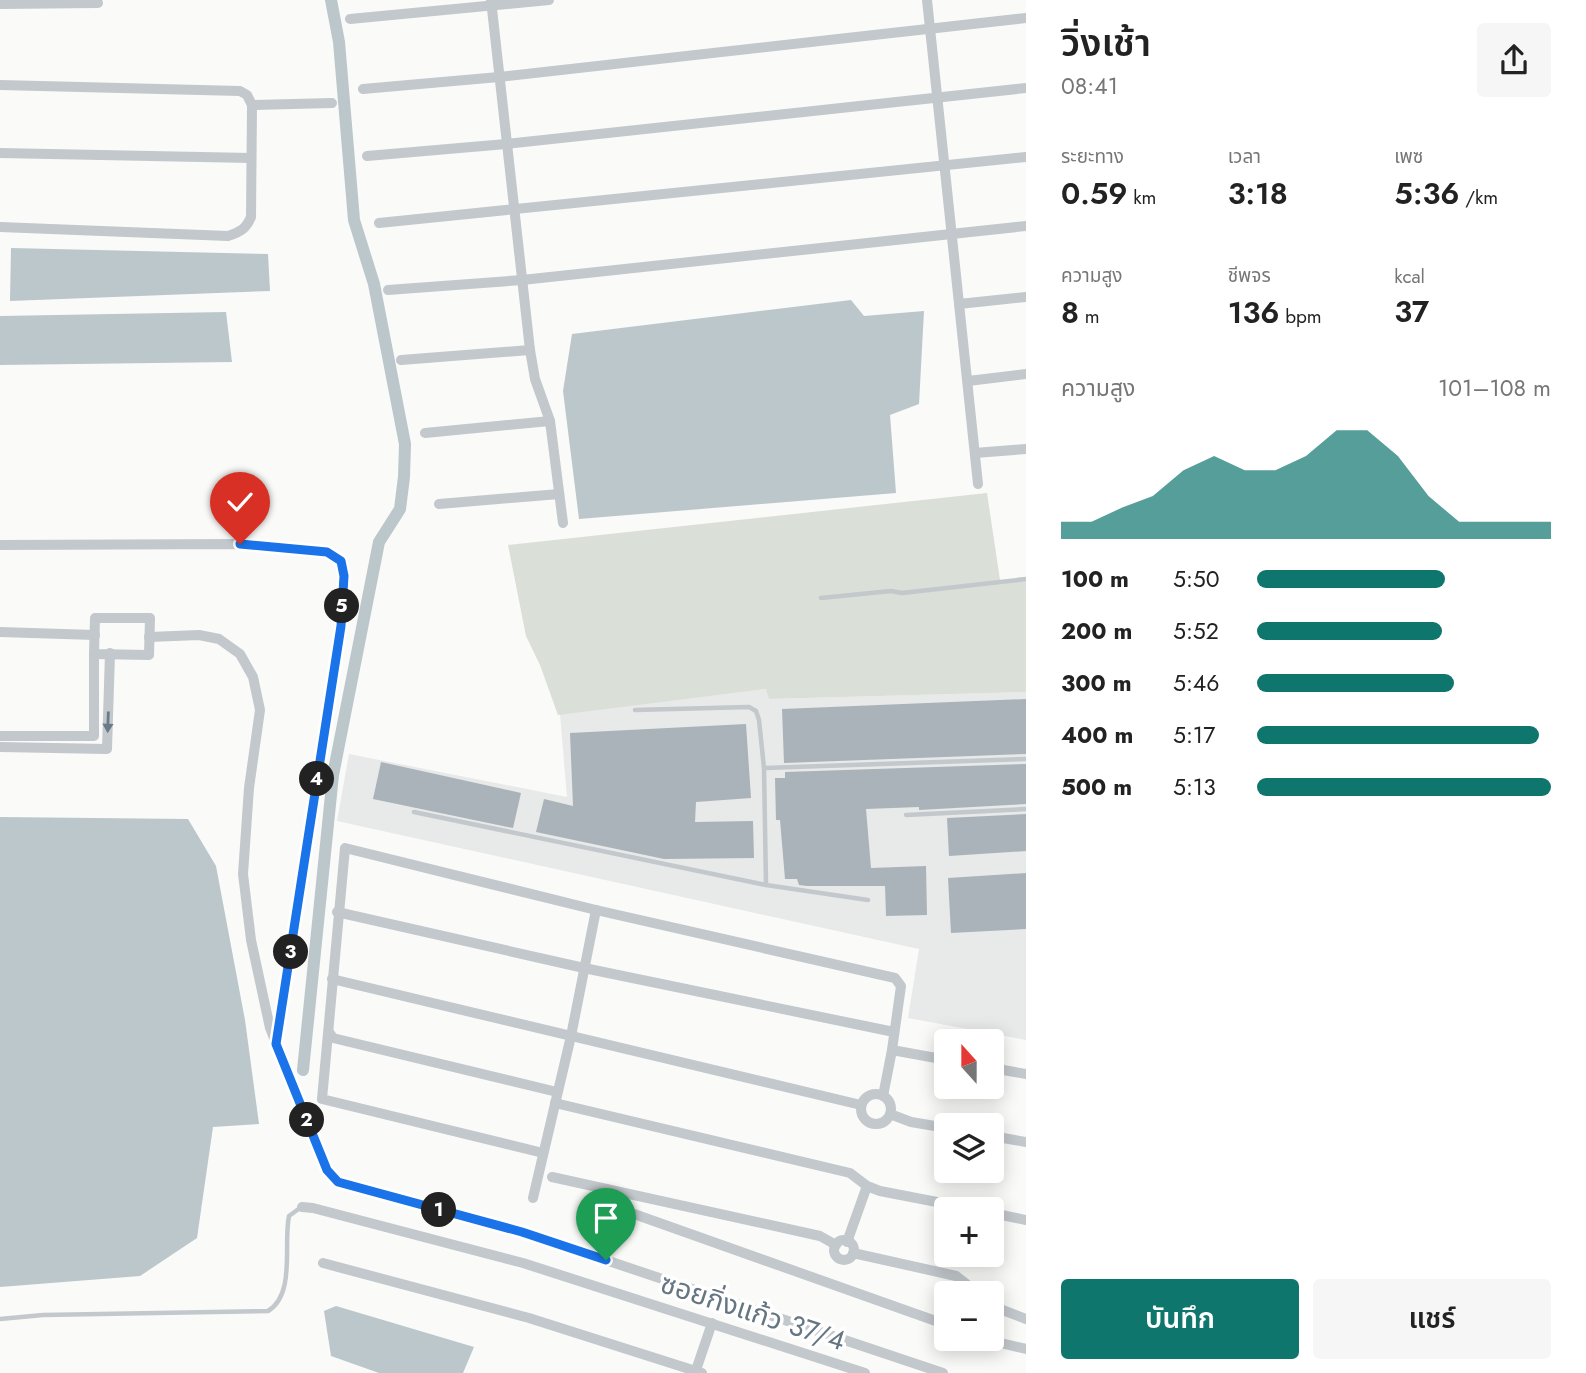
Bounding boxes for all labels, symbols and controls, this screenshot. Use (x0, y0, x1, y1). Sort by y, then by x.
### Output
text: วิ่งเช้า (1061, 15, 1151, 70)
button: share (1477, 23, 1551, 97)
text: 08:41 (1061, 69, 1118, 103)
text: ระยะทาง (1061, 143, 1124, 170)
text: เวลา (1228, 143, 1261, 170)
text: เพซ (1394, 143, 1423, 170)
text: 0.59 (1061, 172, 1128, 215)
text: 3:18 (1228, 172, 1288, 215)
text: 5:36 (1394, 172, 1460, 215)
text: km (1128, 184, 1156, 211)
text: /km (1460, 184, 1498, 211)
text: ความสูง (1061, 262, 1122, 289)
text: ชีพจร (1228, 262, 1271, 289)
text: kcal (1394, 263, 1425, 290)
text: 37 (1394, 290, 1429, 333)
text: 8 (1061, 291, 1079, 334)
text: 136 (1228, 291, 1280, 334)
text: m (1079, 303, 1100, 330)
text: bpm (1280, 303, 1322, 330)
text: ความสูง (1061, 371, 1135, 405)
text: 101–108 m (1438, 371, 1551, 405)
pin (210, 472, 270, 544)
icon: check (221, 483, 259, 521)
text: 100 m (1061, 562, 1129, 596)
text: 5:50 (1173, 562, 1220, 596)
pin: 5 (324, 588, 360, 624)
text: 5 (335, 592, 348, 619)
text: 200 m (1061, 614, 1132, 648)
text: 5:52 (1173, 614, 1219, 648)
text: 300 m (1061, 666, 1132, 700)
text: 5:46 (1173, 666, 1220, 700)
one-way arrow (102, 711, 113, 733)
text: 400 m (1061, 718, 1133, 752)
text: 5:17 (1173, 718, 1215, 752)
pin: 4 (300, 762, 334, 796)
text: 4 (310, 765, 323, 792)
text: 500 m (1061, 770, 1132, 804)
text: 5:13 (1173, 770, 1216, 804)
pin: 3 (274, 934, 308, 970)
text: 3 (285, 938, 296, 965)
north arrow (934, 1029, 1004, 1099)
map controls (934, 1029, 1004, 1351)
pin: 2 (290, 1102, 324, 1138)
text: 2 (300, 1106, 313, 1133)
button: layers (934, 1113, 1004, 1183)
pin (576, 1188, 636, 1260)
pin: 1 (422, 1192, 457, 1228)
text: 1 (434, 1196, 443, 1223)
button: + (934, 1197, 1004, 1267)
icon: arrive (587, 1199, 625, 1237)
street label: ซอยกิ่งแก้ว 37/4 (655, 1263, 851, 1361)
button: บันทึก (1061, 1279, 1299, 1359)
button: แชร์ (1313, 1279, 1551, 1359)
button: − (934, 1281, 1004, 1351)

